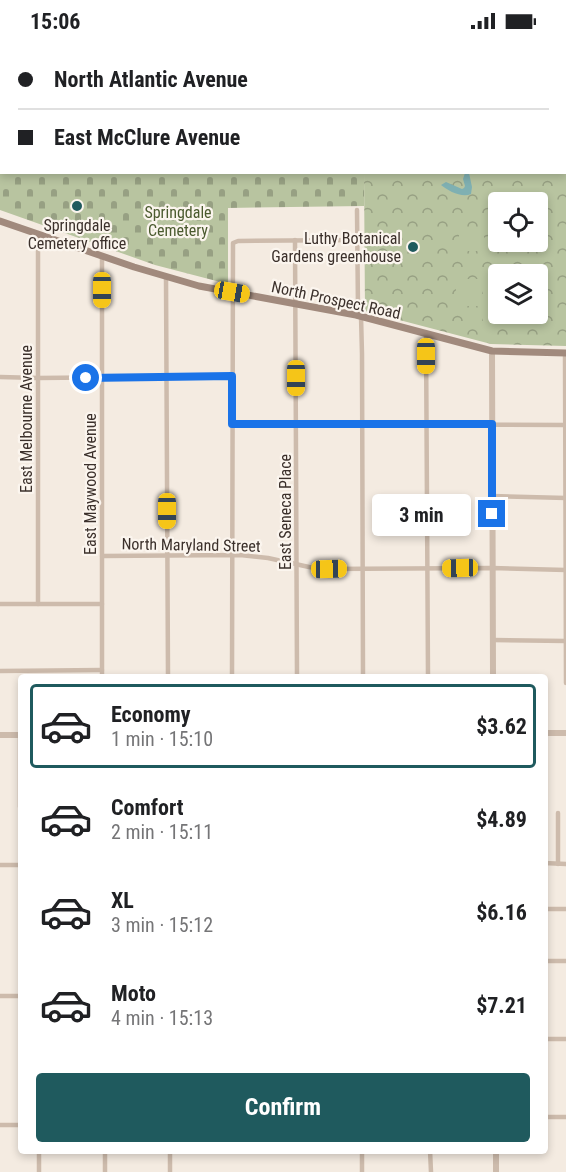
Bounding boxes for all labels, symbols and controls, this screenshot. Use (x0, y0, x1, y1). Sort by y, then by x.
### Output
text: 15:06 (30, 9, 81, 34)
text: North Atlantic Avenue (54, 67, 248, 92)
text: East McClure Avenue (54, 125, 240, 150)
map controls (488, 192, 548, 324)
button: locate (488, 192, 548, 252)
marker: Springdale Cemetery office (70, 199, 84, 213)
park label: Springdale Cemetery (144, 203, 212, 240)
place label: Springdale Cemetery office (28, 216, 126, 253)
place label: Luthy Botanical Gardens greenhouse (271, 229, 401, 266)
marker: Luthy Botanical Gardens greenhouse (406, 240, 420, 254)
button: layers (488, 264, 548, 324)
car (93, 272, 111, 308)
street label: North Prospect Road (270, 277, 402, 323)
car (213, 280, 251, 304)
car (417, 338, 435, 374)
street label: East Melbourne Avenue (17, 345, 36, 493)
car (287, 360, 305, 396)
route start (72, 364, 99, 391)
street label: East Maywood Avenue (81, 413, 100, 555)
street label: East Seneca Place (276, 454, 295, 570)
car (158, 493, 176, 529)
callout: 3 min (372, 493, 471, 535)
route end (478, 500, 505, 527)
text: 3 min (399, 503, 444, 527)
street label: North Maryland Street (121, 534, 261, 556)
car (442, 559, 478, 577)
car (311, 560, 347, 578)
icon: car (39, 699, 93, 753)
text: Economy (111, 702, 191, 727)
text: $3.62 (476, 714, 527, 739)
text: 1 min · 15:10 (111, 727, 213, 751)
icon: car (39, 792, 93, 846)
text: Comfort (111, 795, 184, 820)
text: $4.89 (476, 807, 527, 832)
text: 2 min · 15:11 (111, 820, 213, 844)
icon: car (39, 885, 93, 939)
text: XL (111, 888, 134, 913)
text: $6.16 (476, 900, 527, 925)
text: 3 min · 15:12 (111, 913, 213, 937)
icon: car (39, 978, 93, 1032)
text: Moto (111, 981, 156, 1006)
text: $7.21 (476, 993, 527, 1018)
text: 4 min · 15:13 (111, 1006, 213, 1030)
button: Confirm (36, 1073, 530, 1142)

